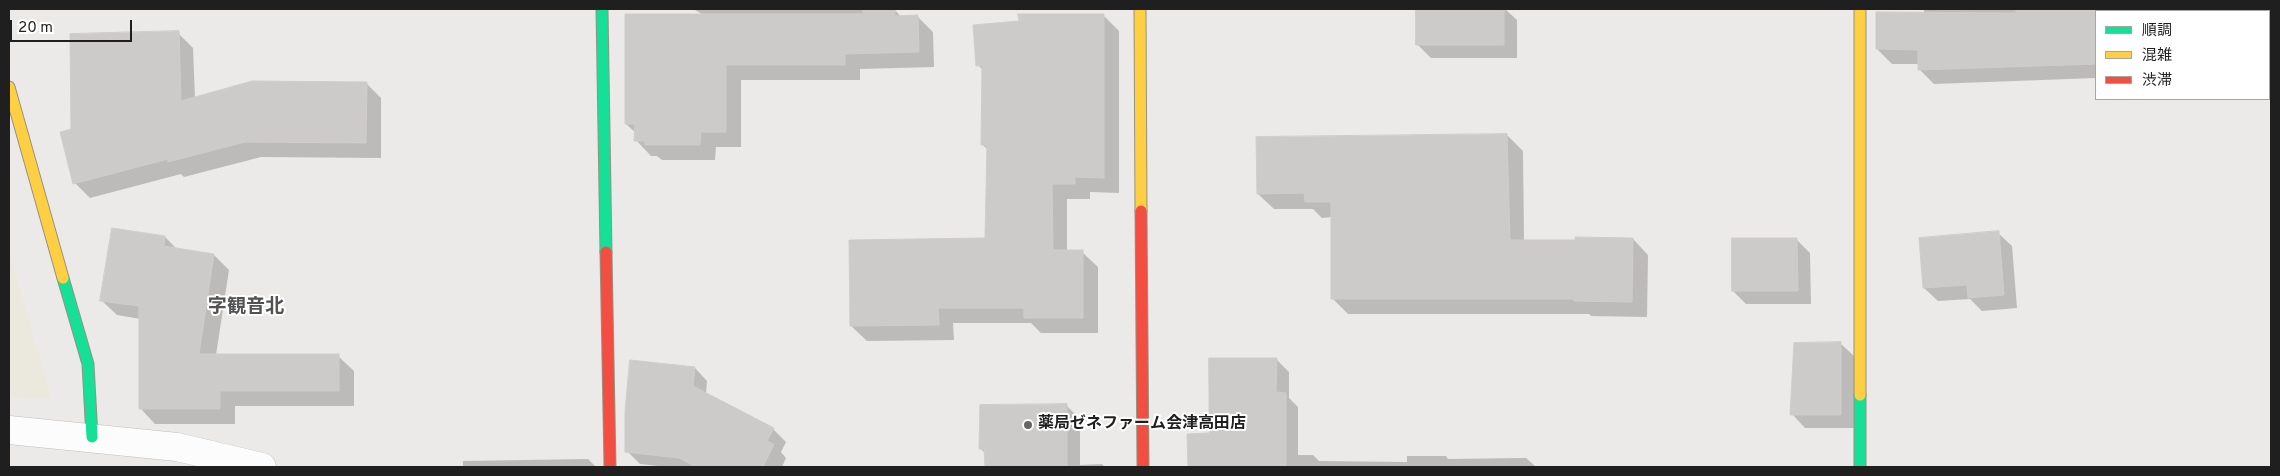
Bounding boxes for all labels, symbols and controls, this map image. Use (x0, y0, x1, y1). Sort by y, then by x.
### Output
scale bar (12, 10, 135, 42)
legend (2095, 10, 2270, 100)
text: 20 m (18, 19, 53, 38)
text: 順調 (2142, 22, 2172, 41)
text: 混雑 (2142, 47, 2172, 66)
text: 渋滞 (2142, 72, 2172, 91)
district label: 字観音北 (208, 297, 284, 319)
place label: 薬局ゼネファーム会津高田店 (1038, 415, 1246, 435)
marker: 薬局ゼネファーム会津高田店 (1022, 419, 1034, 431)

